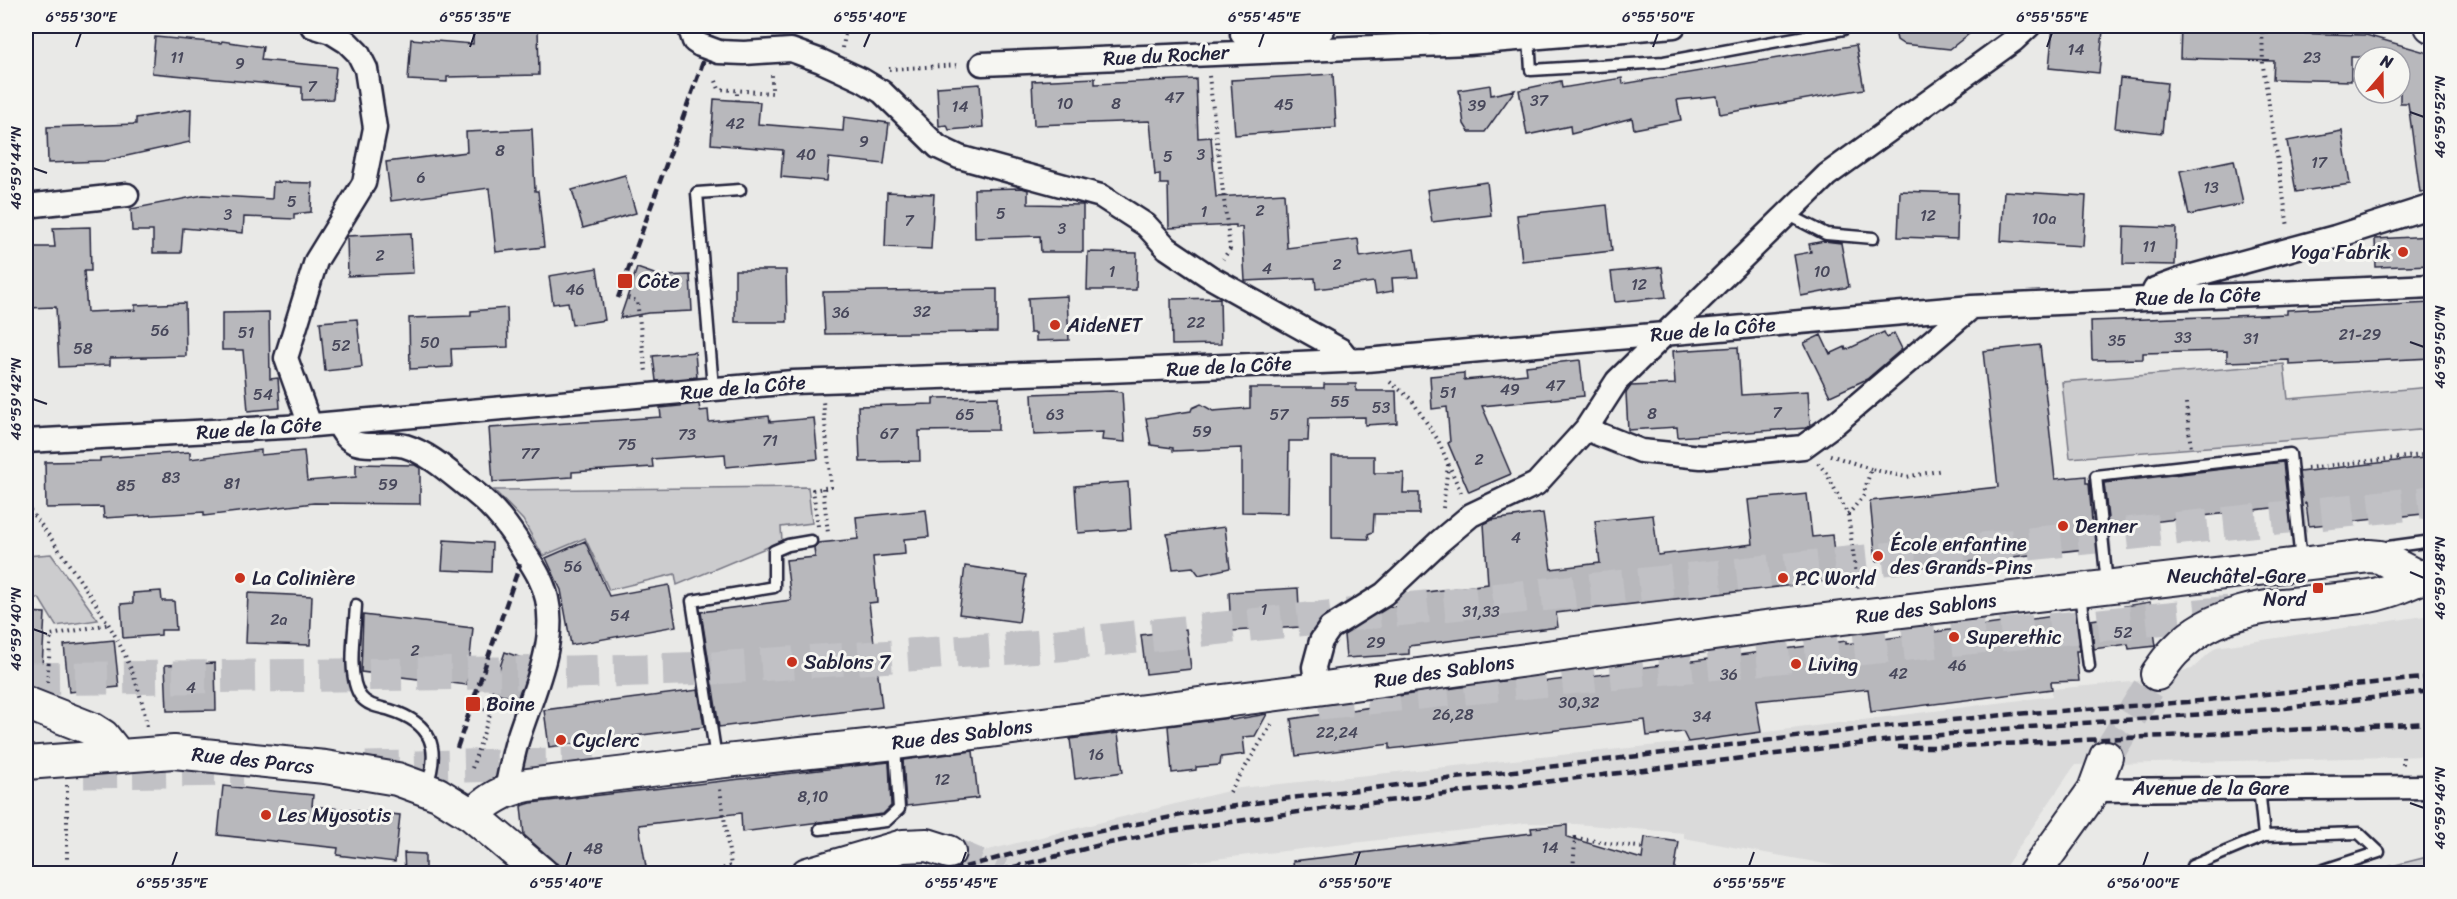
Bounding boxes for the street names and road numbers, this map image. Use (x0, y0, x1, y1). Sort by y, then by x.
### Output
street label: Rue du Rocher (1102, 35, 1232, 76)
street label: Rue de la Côte (2135, 277, 2261, 316)
street label: Rue de la Côte (1649, 307, 1777, 352)
street label: Rue de la Côte (1165, 346, 1293, 387)
street label: Rue de la Côte (679, 365, 807, 410)
street label: Rue de la Côte (195, 407, 323, 450)
street label: Rue des Sablons (1854, 582, 1999, 634)
street label: Rue des Sablons (1372, 644, 1517, 699)
street label: Rue des Sablons (890, 708, 1035, 760)
street label: Rue des Parcs (190, 737, 316, 784)
street label: Avenue de la Gare (2132, 771, 2289, 806)

